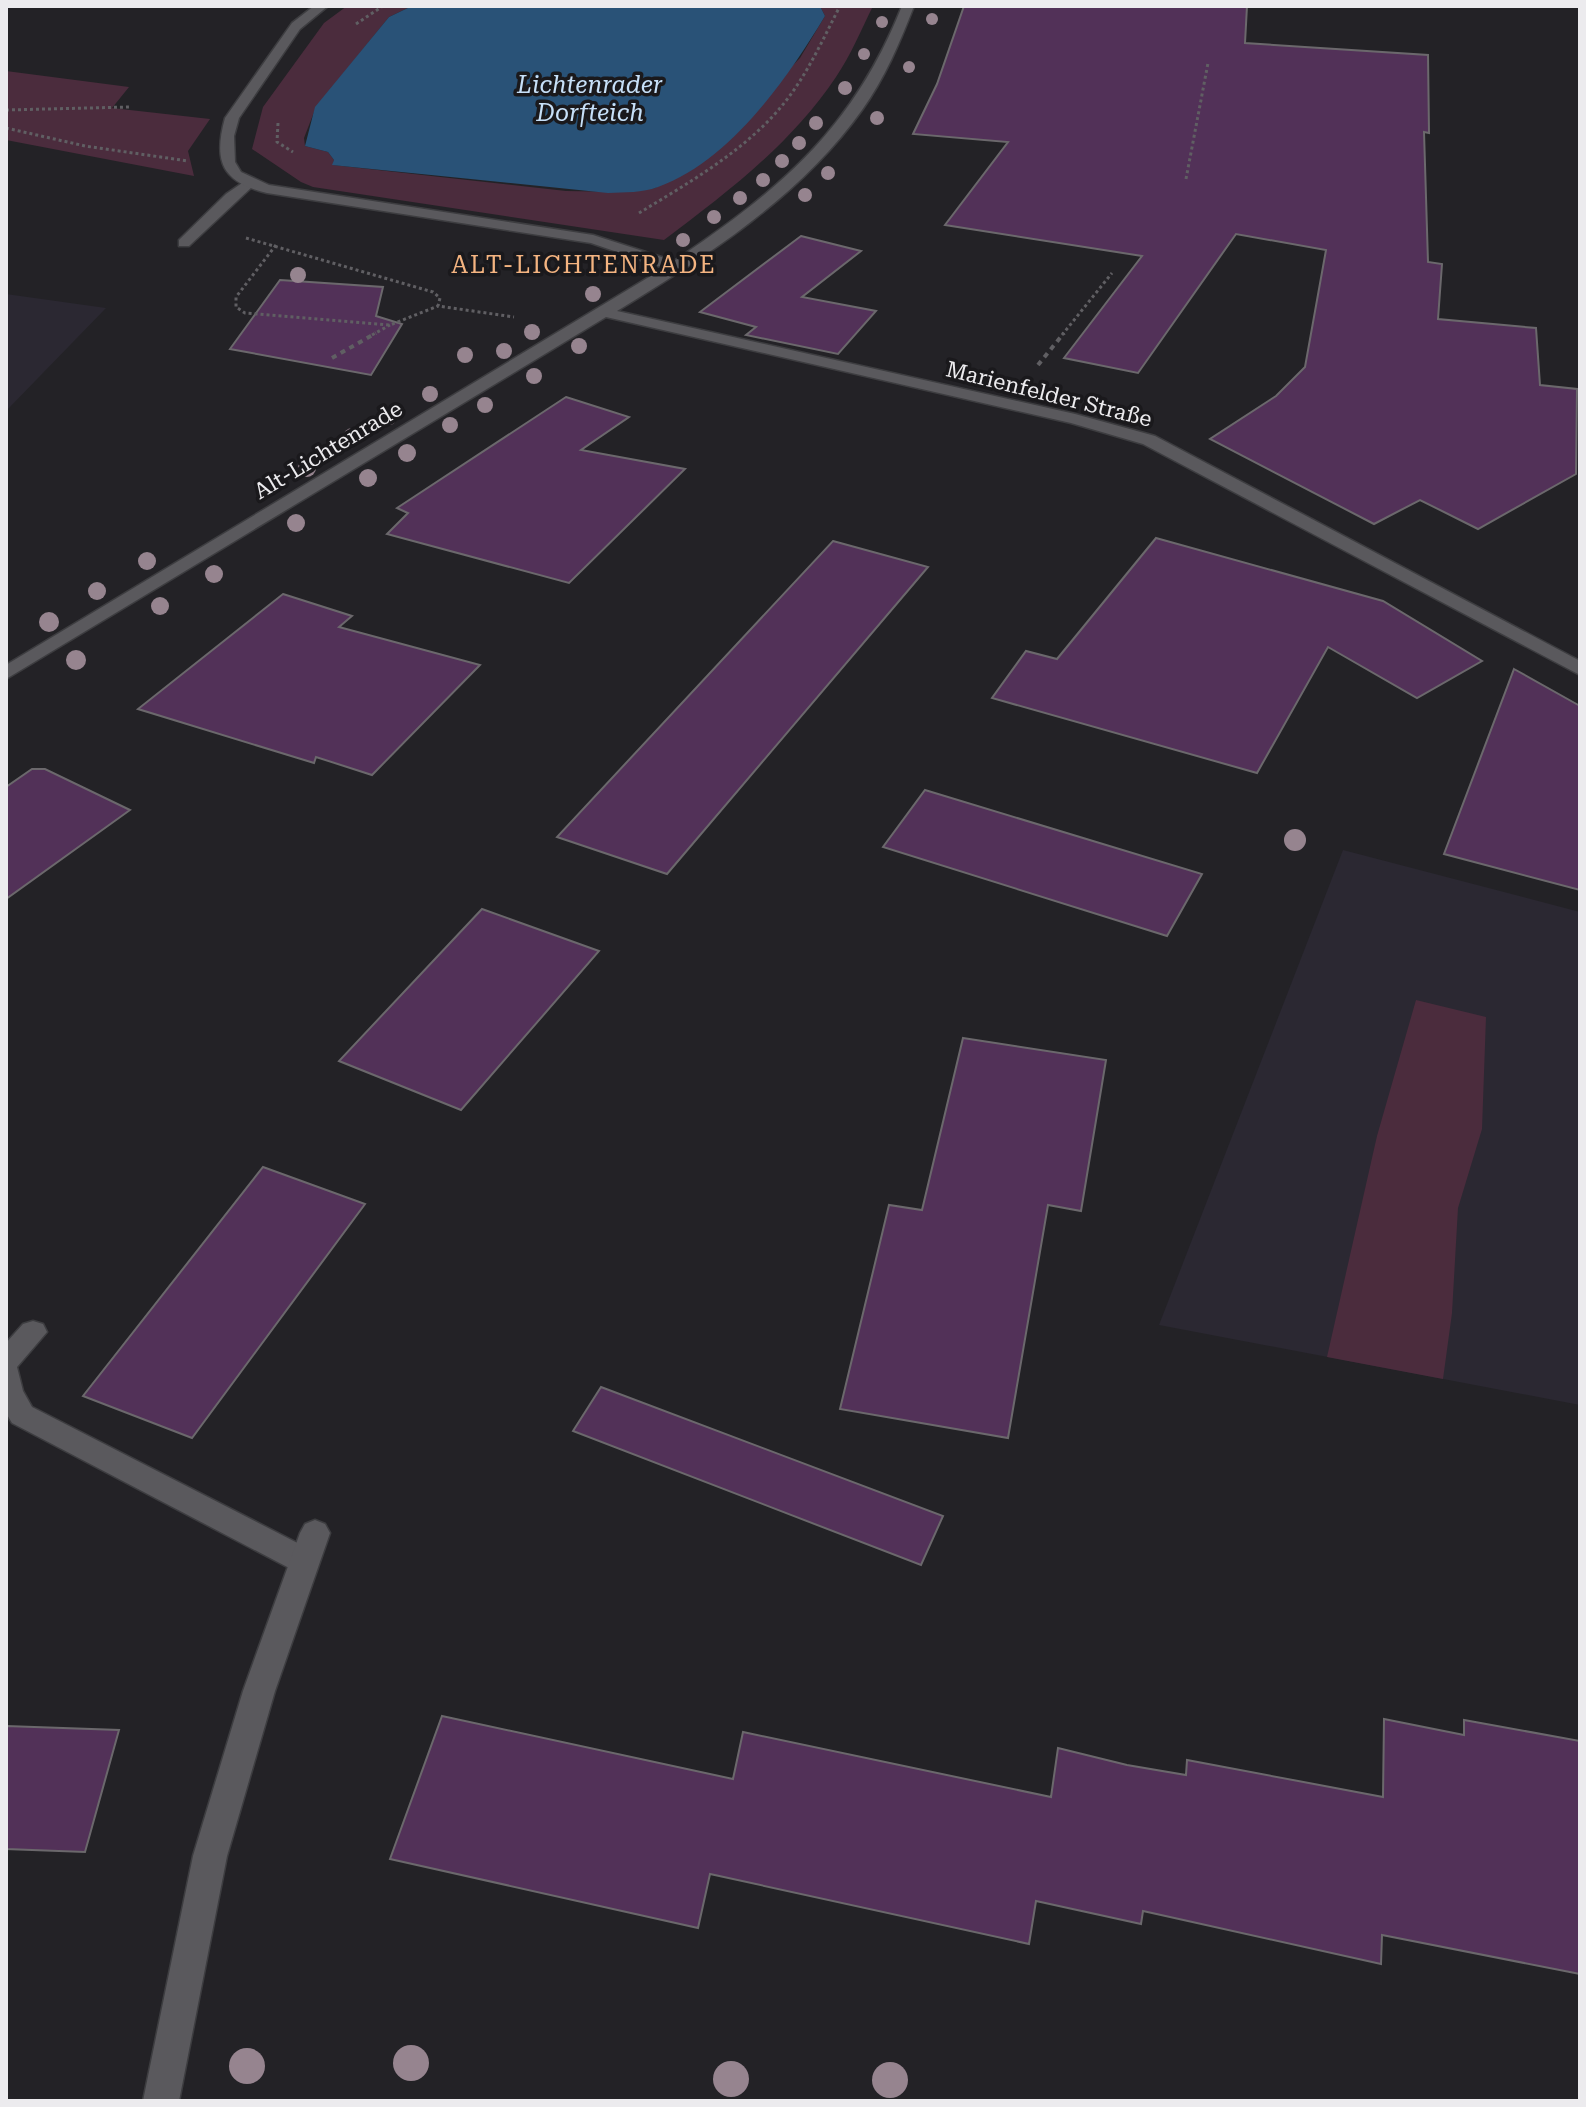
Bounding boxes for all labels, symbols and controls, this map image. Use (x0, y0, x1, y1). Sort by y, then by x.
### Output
water label: Lichtenrader Dorfteich (516, 71, 663, 127)
district label: ALT-LICHTENRADE (451, 251, 717, 279)
street label: Marienfelder Straße (943, 356, 1155, 432)
street label: Alt-Lichtenrade (249, 396, 407, 504)

